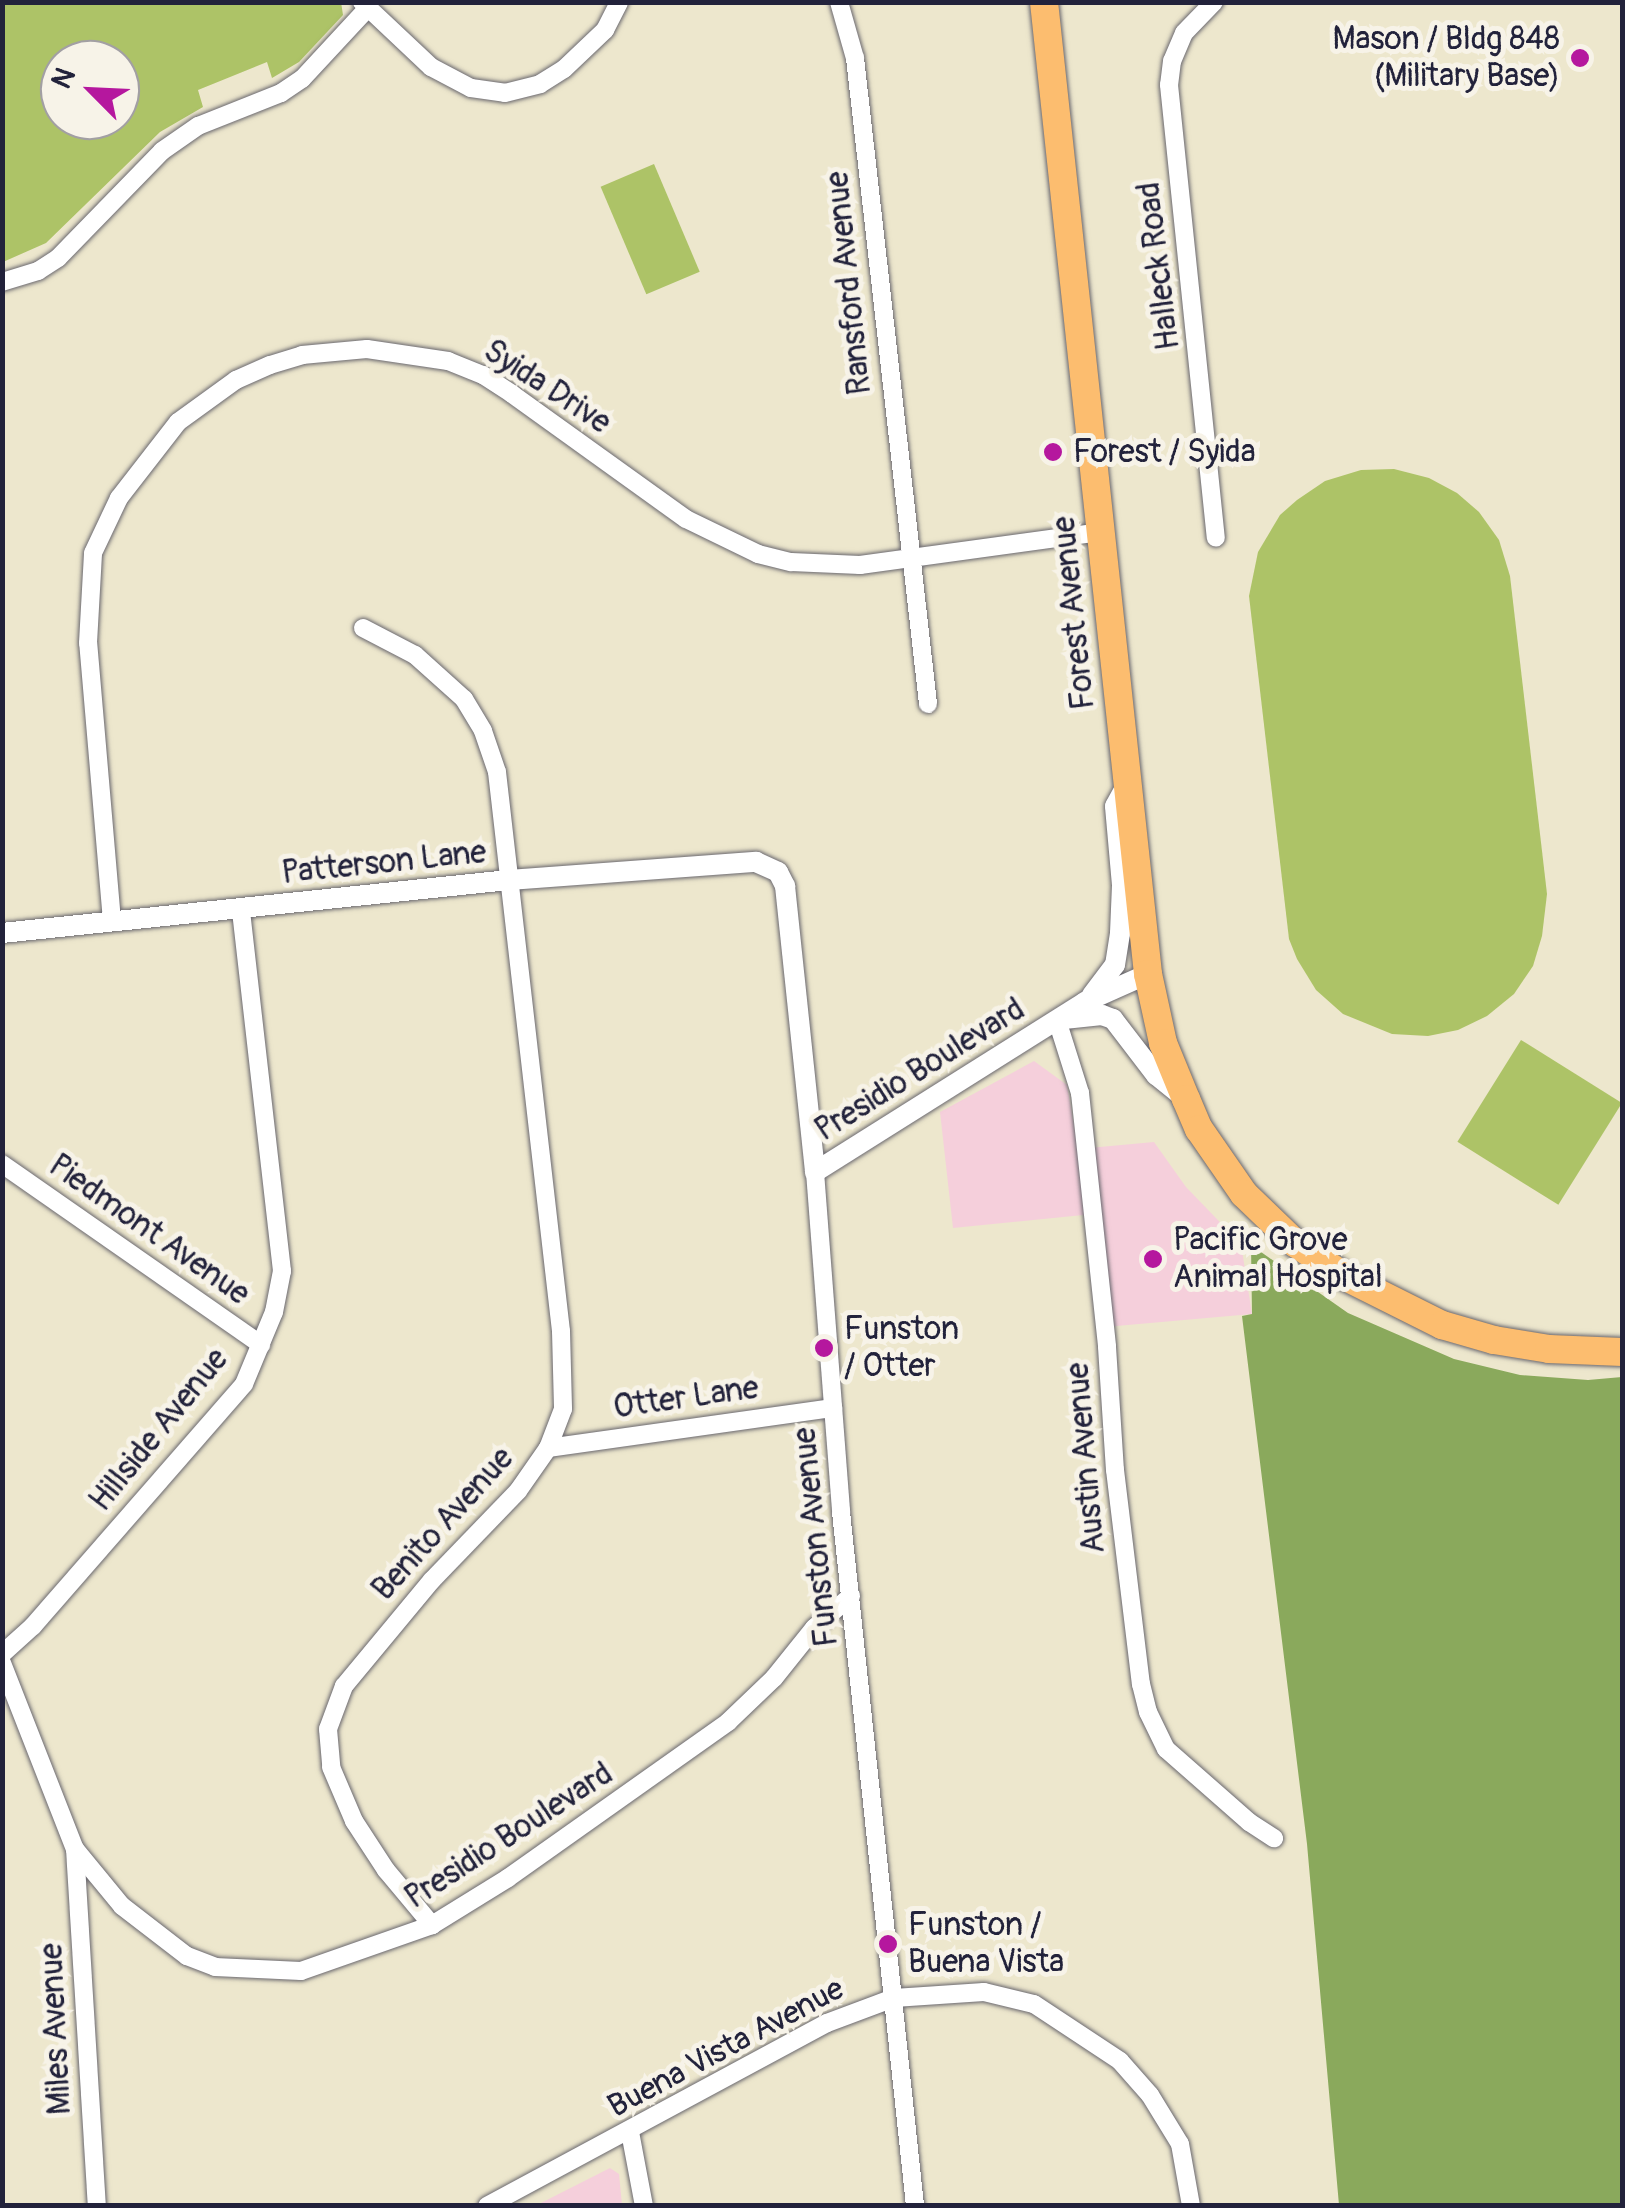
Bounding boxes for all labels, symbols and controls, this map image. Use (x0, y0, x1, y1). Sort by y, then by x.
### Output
place label: Mason / Bldg 848 (Military Base) (1332, 21, 1560, 96)
north arrow (40, 40, 140, 140)
marker: Mason / Bldg 848 (Military Base) (1569, 47, 1591, 69)
text: N (44, 63, 84, 94)
street label: Ransford Avenue (818, 169, 880, 397)
street label: Halleck Road (1130, 180, 1188, 352)
street label: Syida Drive (476, 332, 618, 442)
place label: Forest / Syida (1073, 433, 1256, 471)
marker: Forest / Syida (1042, 441, 1064, 463)
street label: Forest Avenue (1045, 515, 1103, 711)
street label: Patterson Lane (280, 833, 488, 893)
street label: Presidio Boulevard (808, 990, 1032, 1150)
street label: Piedmont Avenue (41, 1147, 257, 1313)
place label: Pacific Grove Animal Hospital (1173, 1222, 1383, 1297)
marker: Pacific Grove Animal Hospital (1142, 1248, 1164, 1270)
place label: Funston / Otter (844, 1311, 959, 1386)
marker: Funston / Otter (813, 1337, 835, 1359)
street label: Hillside Avenue (82, 1341, 236, 1519)
street label: Austin Avenue (1059, 1361, 1113, 1555)
street label: Otter Lane (611, 1369, 761, 1427)
street label: Funston Avenue (785, 1425, 847, 1649)
street label: Benito Avenue (364, 1440, 522, 1608)
street label: Presidio Boulevard (398, 1755, 620, 1917)
place label: Funston / Buena Vista (908, 1907, 1064, 1982)
marker: Funston / Buena Vista (877, 1933, 899, 1955)
street label: Miles Avenue (32, 1942, 80, 2116)
street label: Buena Vista Avenue (602, 1970, 850, 2126)

